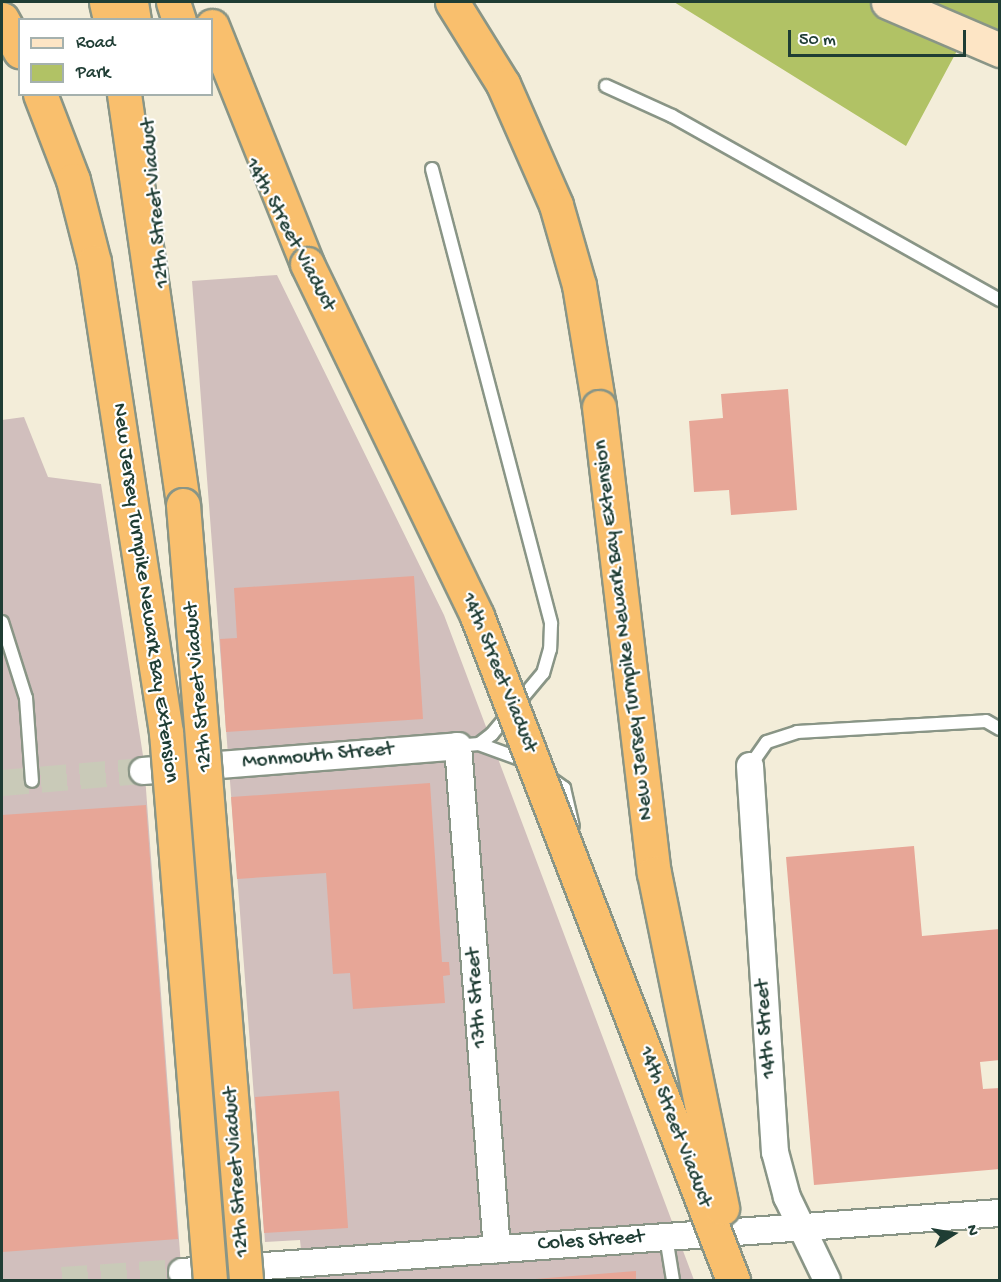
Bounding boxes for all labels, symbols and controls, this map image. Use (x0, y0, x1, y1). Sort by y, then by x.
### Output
legend (18, 18, 213, 96)
scale bar (791, 18, 970, 56)
text: 50 m (799, 30, 836, 51)
text: Road (76, 33, 115, 54)
text: Park (76, 63, 110, 84)
street label: 12th Street Viaduct (137, 117, 177, 289)
street label: 14th Street Viaduct (238, 154, 340, 316)
street label: New Jersey Turnpike Newark Bay Extension (105, 402, 183, 784)
street label: New Jersey Turnpike Newark Bay Extension (589, 438, 661, 822)
street label: 14th Street Viaduct (454, 589, 542, 757)
street label: 12th Street Viaduct (180, 601, 220, 773)
street label: Monmouth Street (241, 738, 395, 776)
street label: 13th Street (462, 947, 494, 1049)
street label: 14th Street (751, 979, 783, 1079)
street label: 14th Street Viaduct (632, 1043, 716, 1211)
street label: 12th Street Viaduct (219, 1086, 257, 1258)
north arrow (923, 1204, 983, 1264)
text: N (961, 1224, 981, 1237)
street label: Coles Street (537, 1226, 645, 1258)

